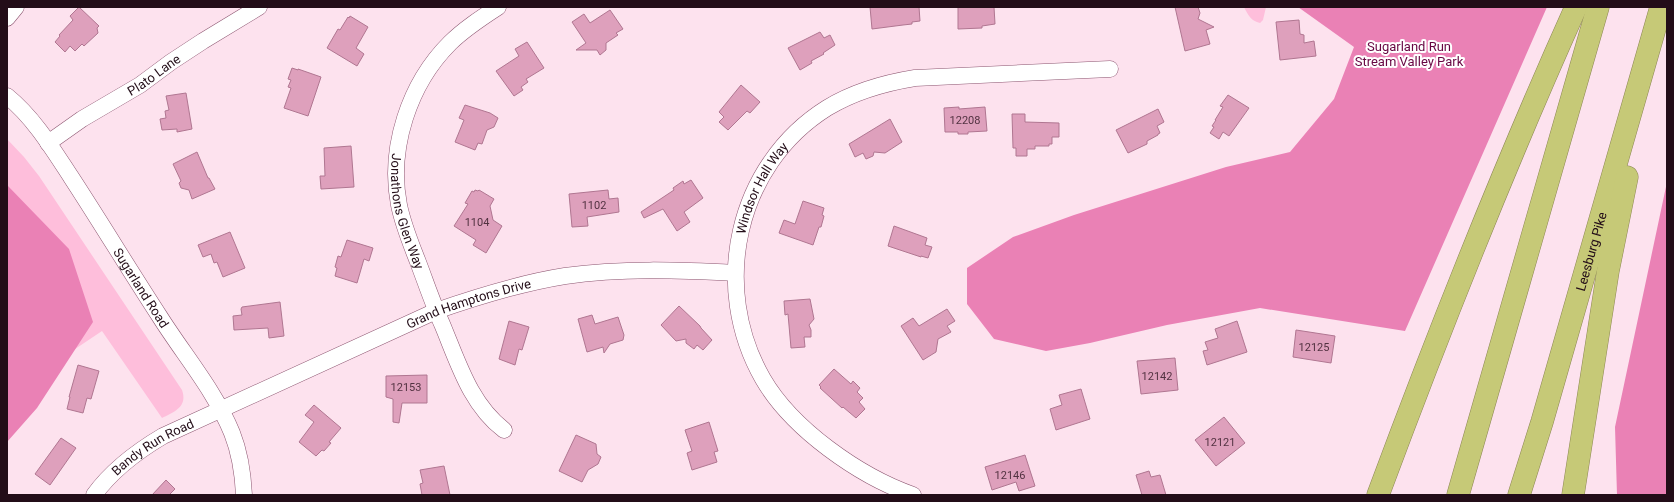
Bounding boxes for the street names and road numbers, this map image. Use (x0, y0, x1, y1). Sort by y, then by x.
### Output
street label: Plato Lane (125, 51, 183, 98)
street label: Windsor Hall Way (733, 139, 791, 235)
street label: Jonathons Glen Way (389, 153, 427, 271)
street label: Leesburg Pike (1572, 210, 1609, 293)
street label: Sugarland Road (111, 245, 172, 330)
street label: Grand Hamptons Drive (404, 275, 532, 331)
street label: Bandy Run Road (108, 415, 196, 478)

